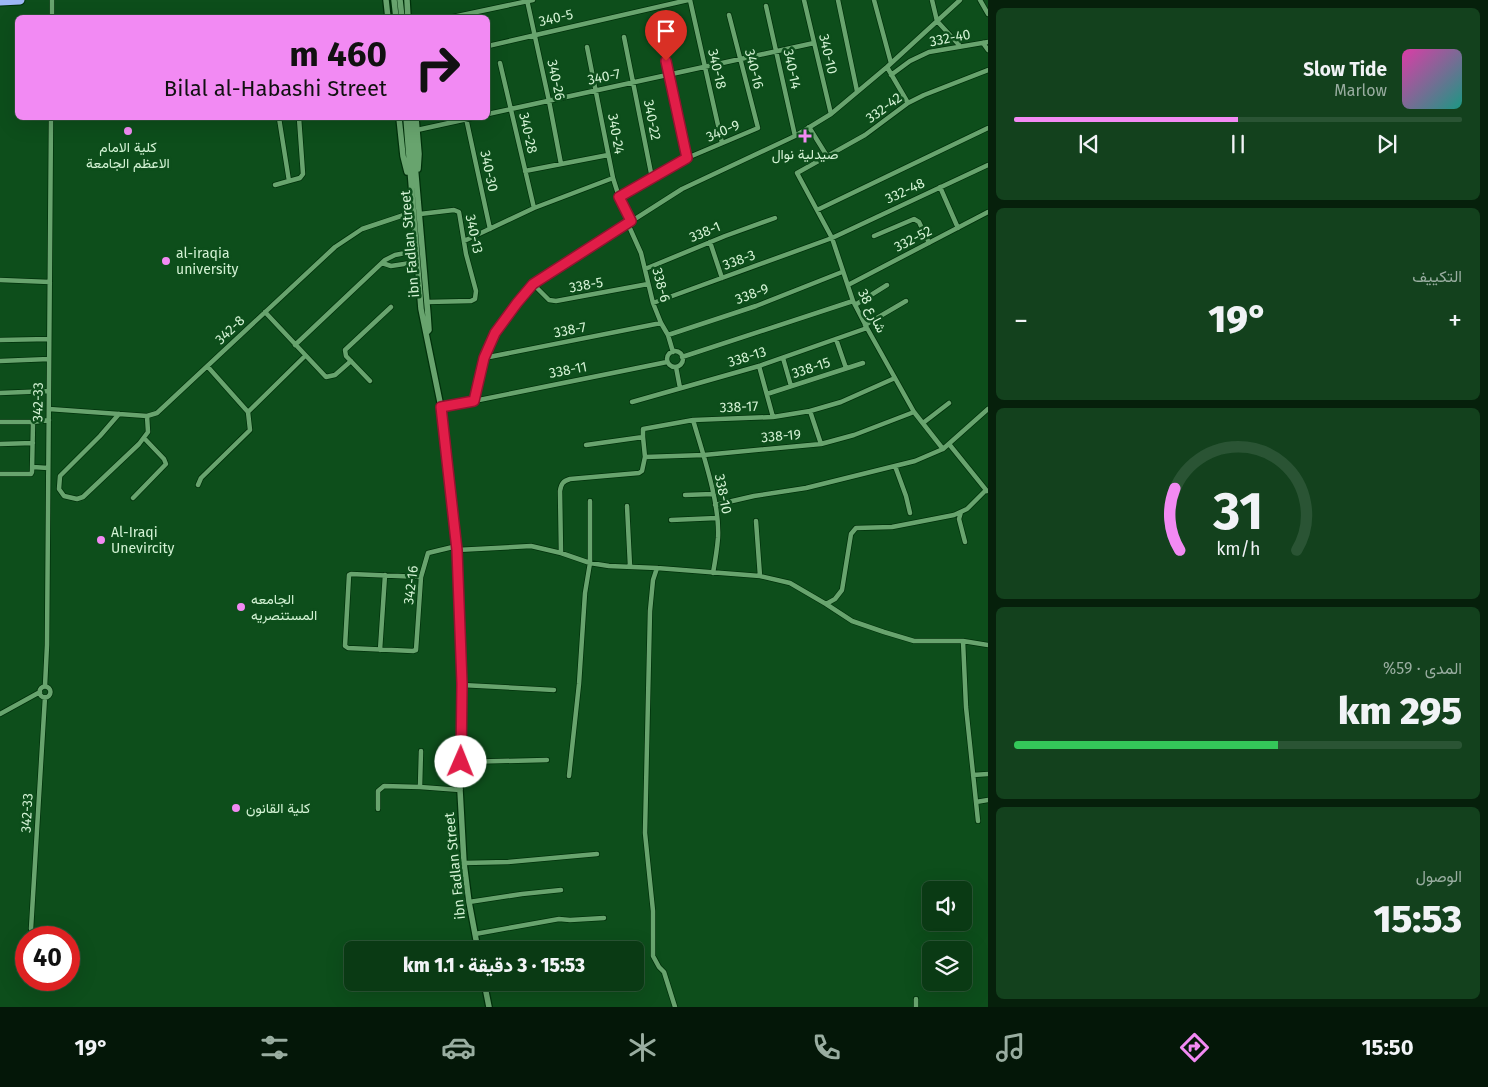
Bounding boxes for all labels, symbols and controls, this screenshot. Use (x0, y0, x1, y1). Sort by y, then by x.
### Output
street label: 340-5 (537, 6, 575, 30)
pin (645, 10, 687, 61)
icon: arrive (652, 17, 680, 45)
street label: 332-40 (928, 26, 972, 50)
street label: 340-10 (815, 32, 841, 76)
text: 460 m (289, 33, 387, 75)
icon: right (405, 35, 470, 100)
street label: 340-18 (704, 47, 730, 91)
street label: 340-16 (741, 47, 767, 91)
street label: 340-14 (779, 47, 805, 91)
street label: 340-26 (543, 58, 569, 102)
text: Slow Tide (1303, 58, 1387, 81)
street label: 340-7 (586, 65, 622, 89)
text: Bilal al-Habashi Street (164, 75, 387, 102)
text: Marlow (1334, 81, 1387, 100)
street label: 332-42 (863, 89, 905, 127)
street label: 340-22 (640, 98, 664, 142)
street label: 340-28 (515, 111, 541, 155)
street label: 340-24 (604, 112, 628, 156)
street label: 340-9 (704, 116, 742, 146)
marker: كلية الامام الاعظم الجامعة (122, 125, 134, 137)
marker: صيدلية نوال (798, 129, 812, 143)
icon: previous (1075, 130, 1103, 158)
icon: pause (1224, 130, 1252, 158)
icon: next (1373, 130, 1401, 158)
place label: كلية الامام الاعظم الجامعة (86, 139, 170, 172)
place label: صيدلية نوال (772, 146, 839, 164)
street label: 340-30 (476, 149, 502, 193)
street label: 332-48 (883, 174, 928, 207)
street label: ibn Fadlan Street (397, 189, 423, 298)
street label: 340-13 (462, 213, 486, 255)
street label: 338-1 (687, 218, 723, 246)
street label: 332-52 (891, 222, 935, 256)
place label: al-iraqia university (176, 245, 238, 278)
street label: 338-3 (720, 246, 758, 274)
marker: al-iraqia university (160, 255, 172, 267)
street label: 338-6 (648, 266, 674, 304)
text: التكييف (1412, 267, 1462, 286)
street label: 338-5 (568, 274, 604, 296)
street label: 338-9 (733, 280, 771, 308)
street label: شارع 38 (852, 286, 890, 337)
text: 19° (1208, 296, 1268, 342)
text: − (1014, 304, 1028, 337)
text: + (1448, 304, 1462, 337)
street label: 342-8 (212, 312, 248, 348)
street label: 338-7 (552, 319, 588, 341)
street label: 338-13 (726, 343, 768, 371)
street label: 338-15 (790, 354, 832, 382)
street label: 338-11 (548, 358, 588, 382)
street label: 342-33 (29, 382, 47, 422)
street label: 338-17 (719, 398, 759, 416)
street label: 338-19 (760, 426, 802, 446)
street label: 338-10 (711, 473, 735, 516)
text: 31 (1212, 480, 1263, 543)
place label: Al-Iraqi Unevircity (111, 524, 174, 557)
marker: Al-Iraqi Unevircity (95, 534, 107, 546)
text: km/h (1216, 538, 1260, 560)
street label: 342-16 (400, 565, 422, 605)
place label: الجامعه المستنصريه (251, 591, 317, 624)
marker: الجامعه المستنصريه (235, 601, 247, 613)
text: المدى · 59% (1383, 659, 1462, 678)
text: 295 km (1338, 688, 1462, 734)
position arrow (434, 735, 486, 787)
street label: 342-33 (17, 793, 37, 833)
place label: كلية القانون (246, 800, 310, 817)
marker: كلية القانون (230, 802, 242, 814)
street label: ibn Fadlan Street (441, 811, 469, 920)
text: الوصول (1416, 867, 1462, 886)
map controls (922, 881, 972, 991)
button: sound (922, 881, 972, 931)
text: 15:53 (1373, 896, 1462, 942)
speed limit sign: 40 (15, 926, 80, 991)
button: layers (922, 941, 972, 991)
text: 15:53 · 3 دقيقة · 1.1 km (403, 954, 585, 977)
icon: filters (257, 1030, 292, 1065)
icon: car (441, 1030, 476, 1065)
icon: climate (625, 1030, 660, 1065)
icon: phone (809, 1030, 844, 1065)
icon: music (993, 1030, 1028, 1065)
icon: directions (1177, 1030, 1212, 1065)
text: 19° (75, 1034, 109, 1061)
text: 15:50 (1361, 1034, 1414, 1061)

